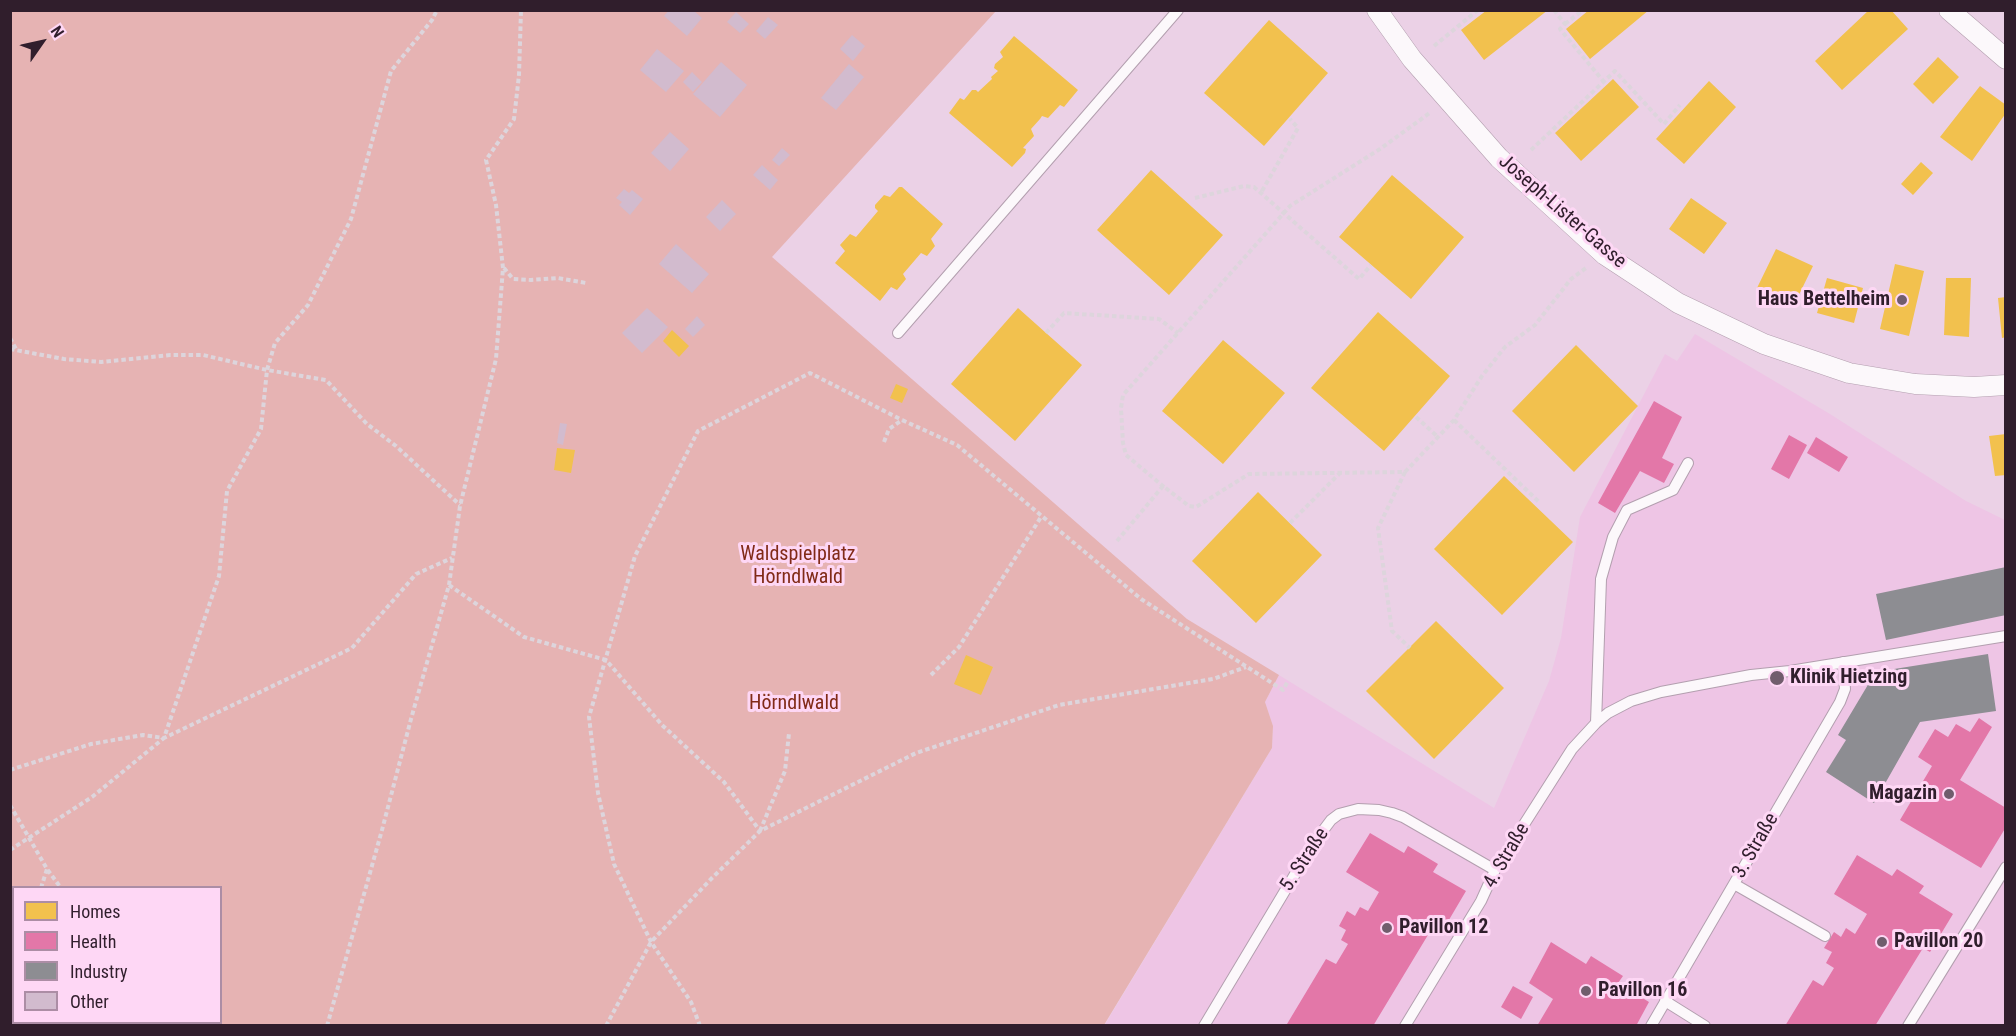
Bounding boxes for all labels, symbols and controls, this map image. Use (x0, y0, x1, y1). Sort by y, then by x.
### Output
north arrow (12, 12, 72, 72)
text: N (47, 22, 68, 41)
street label: Joseph-Lister-Gasse (1493, 150, 1631, 274)
place label: Haus Bettelheim (1758, 288, 1890, 312)
marker: Haus Bettelheim (1895, 293, 1909, 307)
park label: Waldspielplatz Hörndlwald (740, 543, 856, 590)
place label: Klinik Hietzing (1790, 666, 1907, 690)
marker: Klinik Hietzing (1768, 669, 1786, 687)
park label: Hörndlwald (749, 692, 839, 716)
place label: Magazin (1869, 782, 1937, 806)
marker: Magazin (1942, 787, 1956, 801)
street label: 3. Straße (1728, 809, 1784, 883)
street label: 4. Straße (1479, 819, 1535, 893)
street label: 5. Straße (1276, 824, 1334, 896)
legend (12, 886, 222, 1024)
text: Homes (70, 901, 120, 922)
place label: Pavillon 12 (1399, 916, 1488, 940)
marker: Pavillon 12 (1380, 921, 1394, 935)
place label: Pavillon 20 (1894, 930, 1983, 954)
text: Health (70, 931, 116, 952)
marker: Pavillon 20 (1875, 935, 1889, 949)
text: Industry (70, 961, 128, 982)
place label: Pavillon 16 (1598, 979, 1687, 1003)
marker: Pavillon 16 (1579, 984, 1593, 998)
text: Other (70, 991, 109, 1012)

